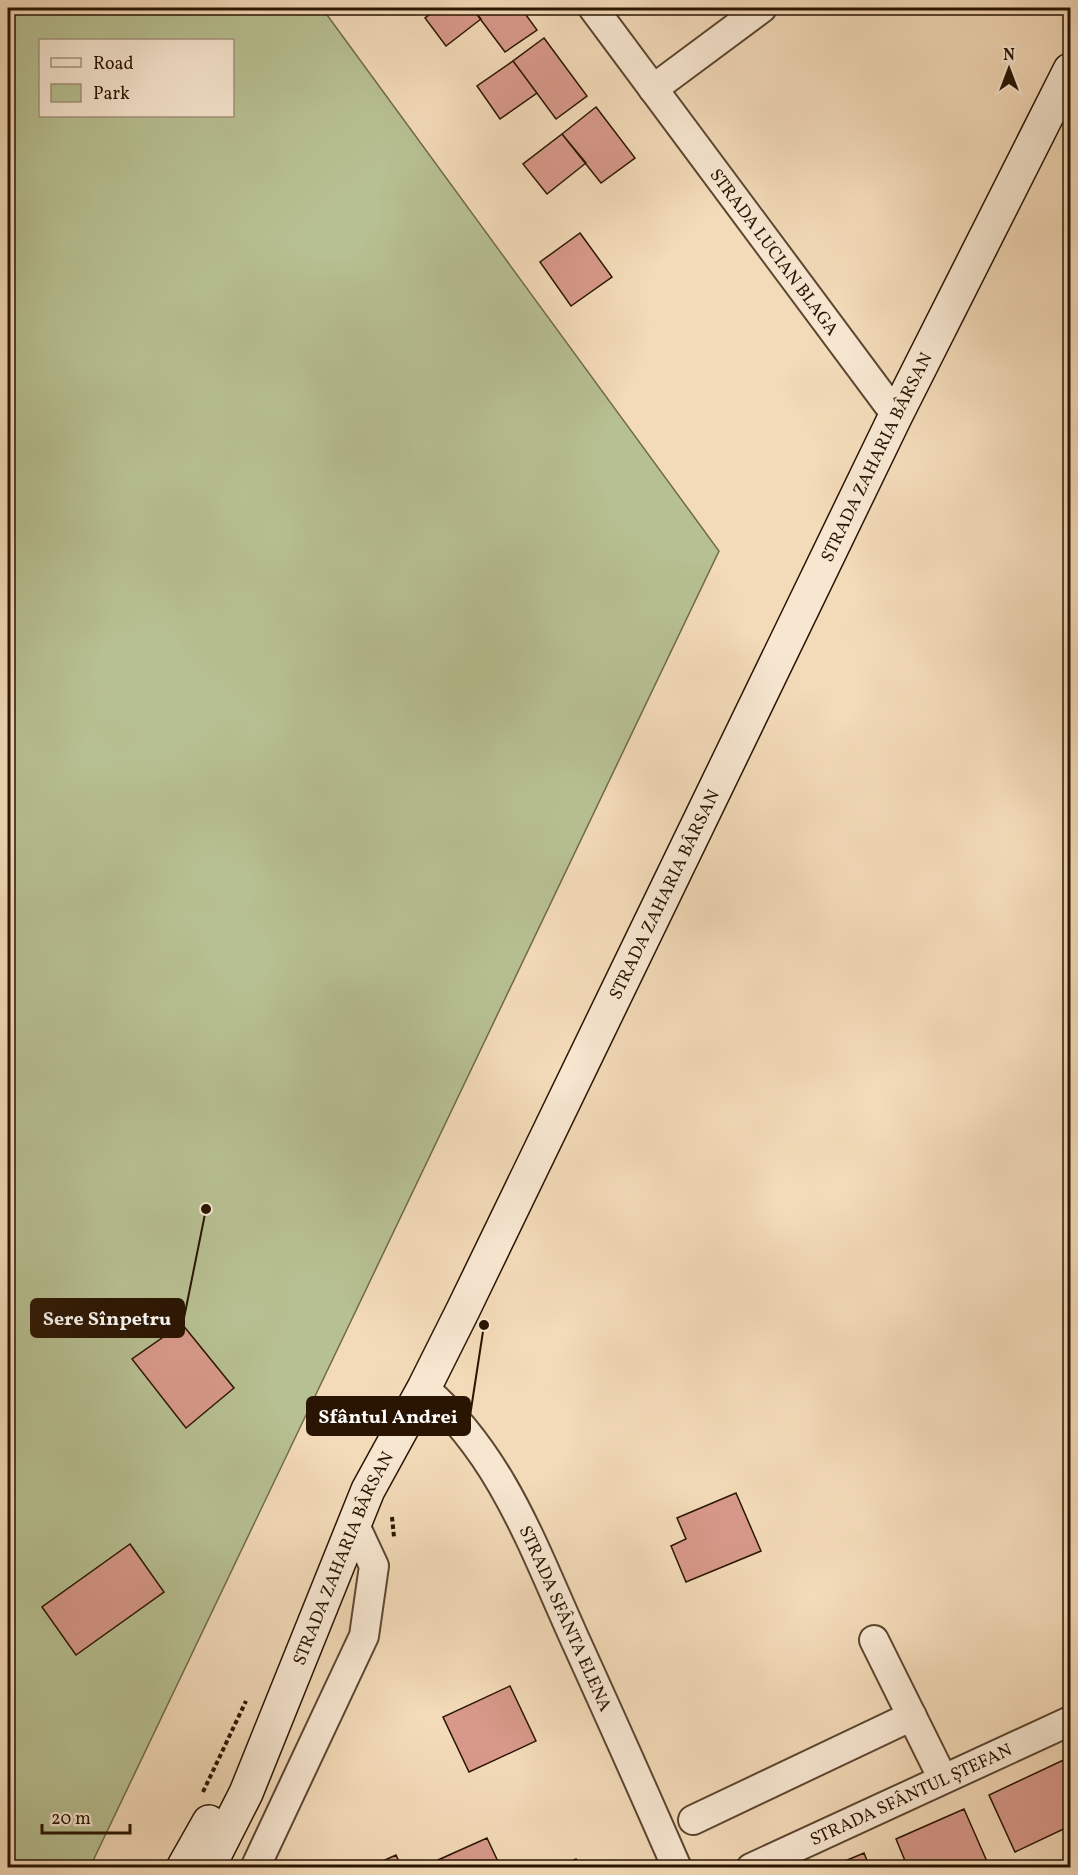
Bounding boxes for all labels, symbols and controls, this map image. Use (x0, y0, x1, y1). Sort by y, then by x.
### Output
legend (39, 39, 234, 117)
north arrow (979, 39, 1039, 99)
text: N (1003, 45, 1015, 67)
text: Road (93, 52, 134, 77)
text: Park (93, 82, 130, 107)
street label: STRADA LUCIAN BLAGA (703, 164, 844, 342)
street label: STRADA ZAHARIA BÂRSAN (816, 349, 939, 567)
street label: STRADA ZAHARIA BÂRSAN (604, 786, 727, 1004)
callout: Sere Sînpetru (31, 1299, 184, 1337)
text: Sere Sînpetru (43, 1306, 171, 1334)
callout: Sfântul Andrei (307, 1397, 470, 1435)
text: Sfântul Andrei (318, 1404, 458, 1432)
street label: STRADA ZAHARIA BÂRSAN (288, 1448, 401, 1670)
street label: STRADA SFÂNTA ELENA (512, 1522, 617, 1716)
street label: STRADA SFÂNTUL ȘTEFAN (806, 1738, 1017, 1853)
scale bar (42, 1797, 130, 1835)
text: 20 m (51, 1807, 91, 1832)

